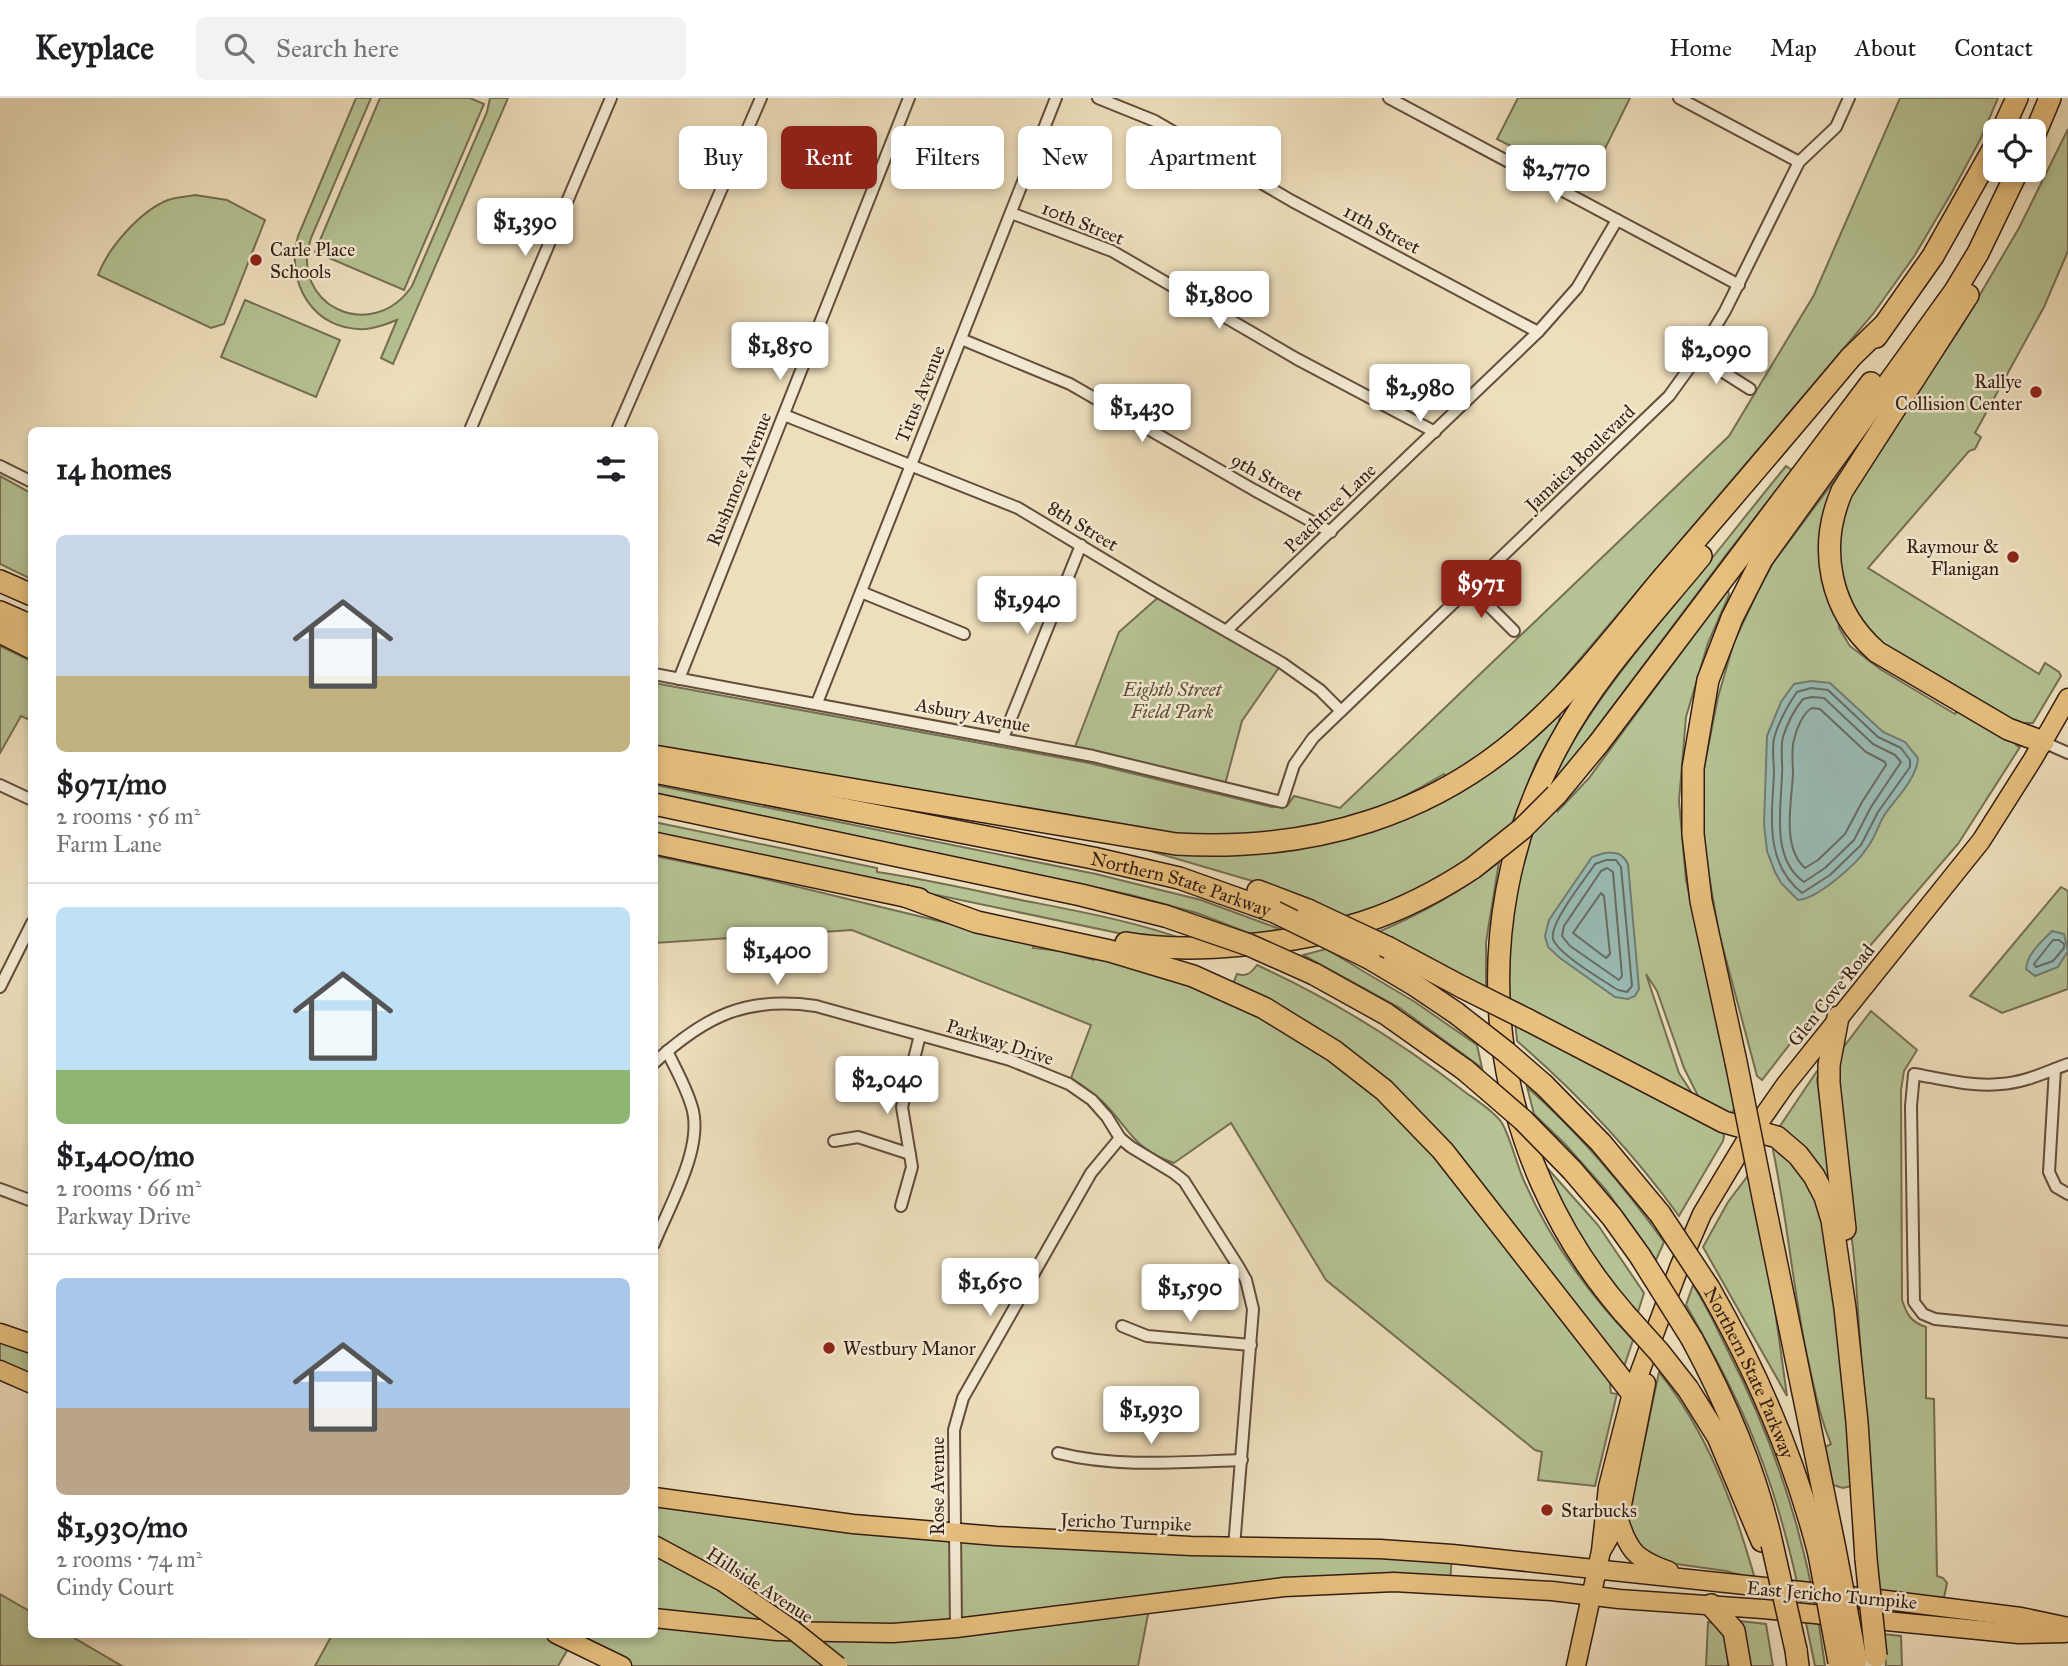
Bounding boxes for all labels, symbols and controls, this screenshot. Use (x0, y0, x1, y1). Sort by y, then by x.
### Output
search box (196, 17, 686, 80)
text: Keyplace (35, 28, 154, 68)
icon: search (220, 29, 258, 67)
text: Search here (276, 32, 399, 64)
text: Home (1669, 33, 1732, 63)
text: Map (1770, 33, 1817, 63)
text: About (1855, 33, 1916, 63)
text: Contact (1954, 33, 2033, 63)
map controls (1983, 119, 2046, 182)
button: locate (1983, 119, 2046, 182)
chip: Buy (679, 126, 767, 189)
chip: Rent (781, 126, 877, 189)
chip: Filters (891, 126, 1004, 189)
chip: New (1018, 126, 1112, 189)
chip: Apartment (1126, 126, 1281, 189)
pin: $2,770 (1499, 146, 1613, 205)
text: $2,770 (1522, 154, 1590, 182)
street label: 10th Street (1038, 196, 1128, 250)
pin: $1,390 (468, 198, 582, 258)
street label: 11th Street (1340, 199, 1425, 259)
text: $1,390 (493, 207, 557, 235)
place label: Carle Place Schools (270, 238, 355, 283)
marker: Carle Place Schools (248, 252, 264, 268)
pin: $1,800 (1162, 272, 1276, 331)
text: $1,800 (1185, 280, 1253, 308)
pin: $1,850 (723, 322, 837, 382)
pin: $2,090 (1659, 327, 1773, 386)
text: $1,850 (747, 331, 813, 359)
text: $2,090 (1681, 335, 1751, 363)
street label: Titus Avenue (890, 342, 950, 446)
pin: $2,980 (1363, 364, 1477, 424)
place label: Rallye Collision Center (1895, 370, 2023, 415)
text: $2,980 (1385, 373, 1455, 401)
pin: $1,430 (1085, 384, 1199, 444)
marker: Rallye Collision Center (2028, 384, 2044, 400)
text: $1,430 (1110, 393, 1174, 421)
street label: Jamaica Boulevard (1519, 400, 1641, 518)
street label: Rushmore Avenue (702, 409, 776, 549)
street label: 9th Street (1227, 448, 1307, 506)
icon: filters (592, 450, 630, 488)
text: 14 homes (56, 451, 171, 487)
street label: Peachtree Lane (1279, 458, 1381, 558)
street label: 8th Street (1043, 496, 1123, 556)
place label: Raymour & Flanigan (1906, 535, 1999, 581)
marker: Raymour & Flanigan (2005, 549, 2021, 565)
pin: $971 (1440, 560, 1522, 620)
text: $971 (1457, 569, 1505, 597)
pin: $1,940 (970, 576, 1084, 636)
icon: home (280, 581, 406, 707)
text: $1,940 (993, 585, 1061, 613)
park label: Eighth Street Field Park (1122, 678, 1223, 723)
street label: Asbury Avenue (913, 692, 1032, 737)
text: $971/mo (56, 766, 167, 802)
text: 2 rooms · 56 m² (56, 802, 200, 830)
text: Farm Lane (56, 830, 162, 858)
street label: Northern State Parkway (1089, 846, 1275, 922)
pin: $1,400 (720, 928, 834, 987)
text: $1,400 (743, 936, 811, 964)
street label: Glen Cove Road (1783, 939, 1880, 1051)
icon: home (280, 953, 406, 1079)
street label: Parkway Drive (943, 1014, 1057, 1070)
pin: $2,040 (830, 1056, 944, 1116)
text: $2,040 (851, 1065, 923, 1093)
text: $1,400/mo (56, 1138, 194, 1174)
text: 2 rooms · 66 m² (56, 1174, 201, 1202)
text: Parkway Drive (56, 1202, 191, 1230)
pin: $1,650 (933, 1258, 1047, 1318)
pin: $1,590 (1133, 1264, 1247, 1324)
text: $1,650 (958, 1267, 1022, 1295)
text: $1,590 (1158, 1273, 1222, 1301)
street label: Northern State Parkway (1699, 1283, 1800, 1463)
icon: home (280, 1324, 406, 1450)
place label: Westbury Manor (843, 1337, 977, 1360)
marker: Westbury Manor (821, 1340, 837, 1356)
pin: $1,930 (1094, 1386, 1208, 1446)
text: $1,930 (1119, 1395, 1183, 1423)
street label: Rose Avenue (926, 1436, 949, 1535)
place label: Starbucks (1561, 1499, 1637, 1522)
marker: Starbucks (1539, 1502, 1555, 1518)
street label: Jericho Turnpike (1058, 1508, 1192, 1537)
text: $1,930/mo (56, 1509, 188, 1545)
street label: Hillside Avenue (702, 1542, 818, 1628)
text: 2 rooms · 74 m² (56, 1545, 202, 1573)
text: Cindy Court (56, 1573, 174, 1601)
street label: East Jericho Turnpike (1746, 1576, 1918, 1615)

